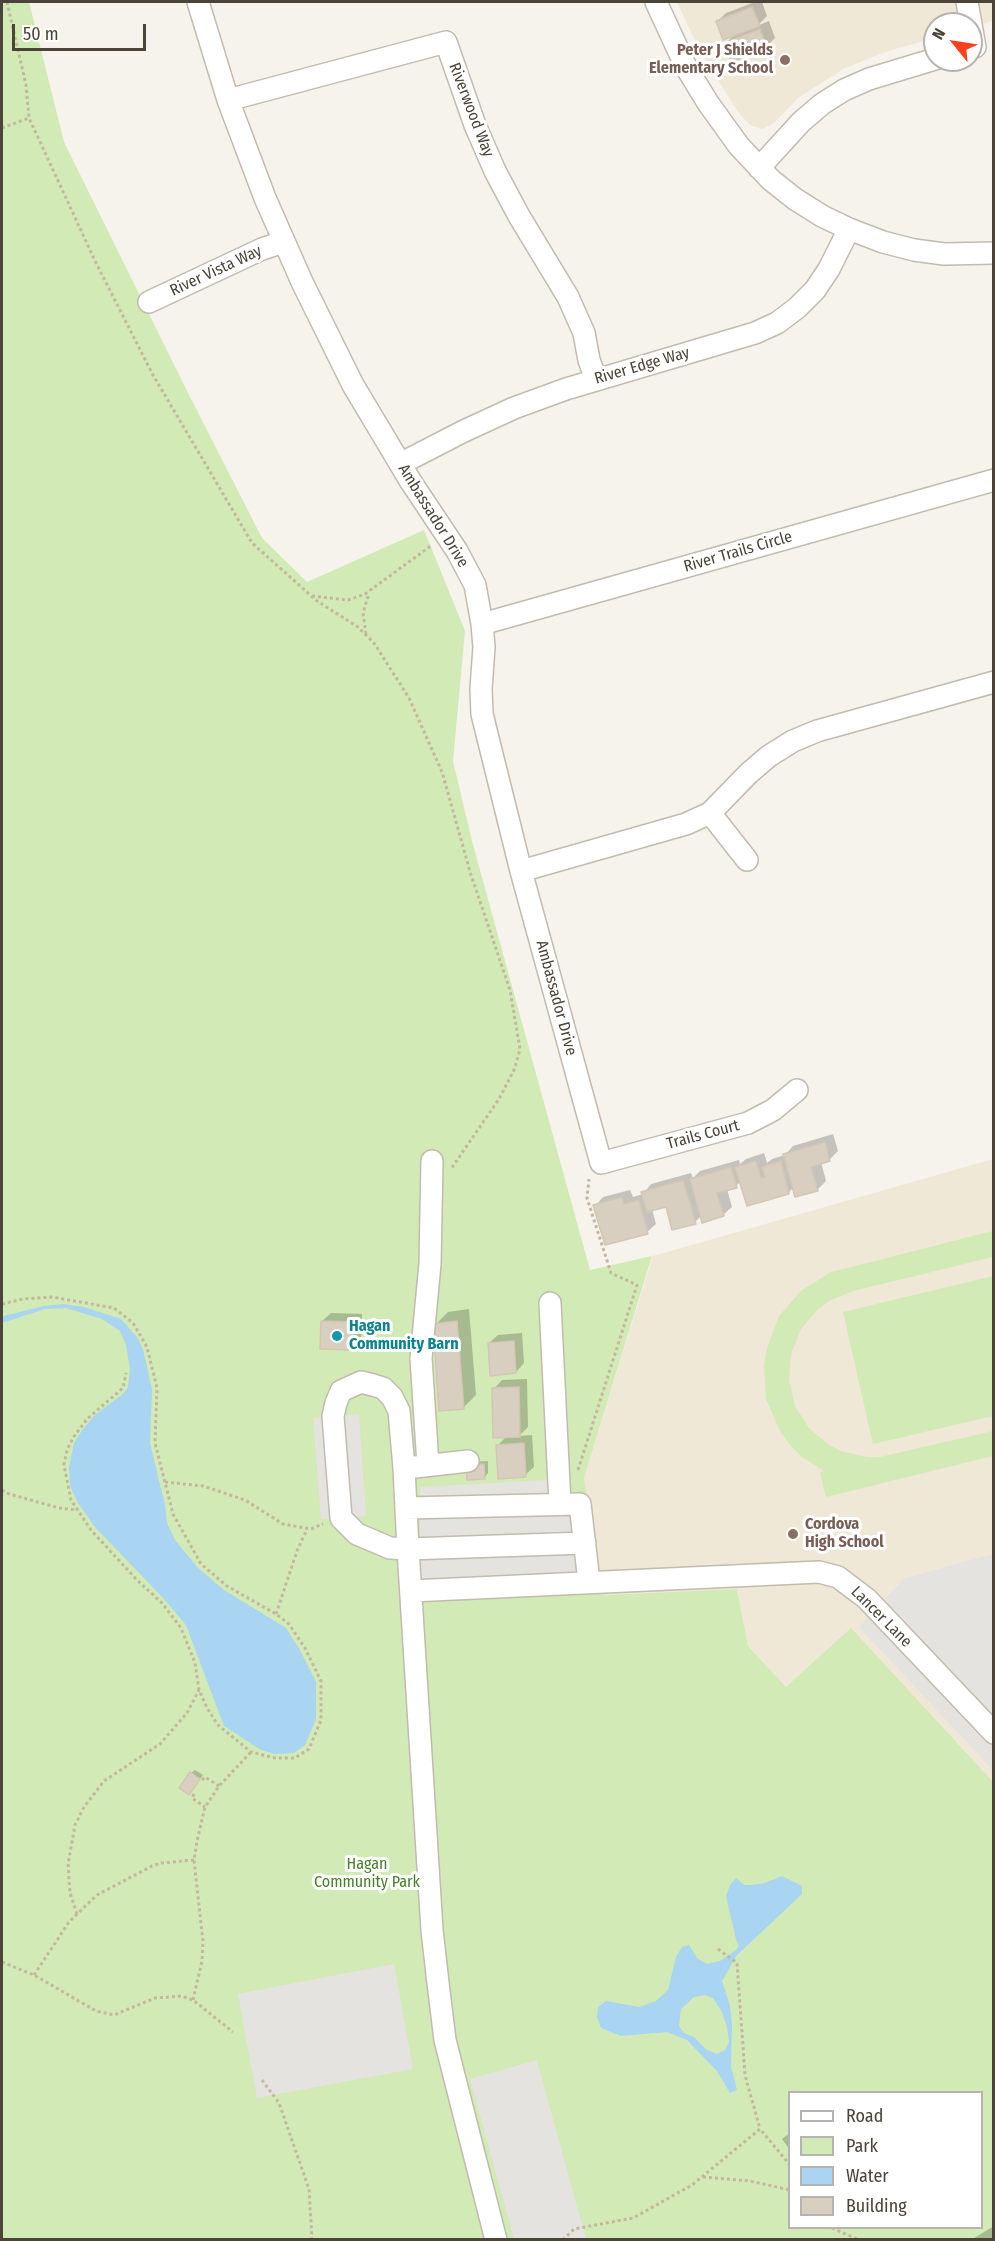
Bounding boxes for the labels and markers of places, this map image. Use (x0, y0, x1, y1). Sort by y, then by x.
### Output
place label: Peter J Shields Elementary School (649, 41, 773, 79)
marker: Peter J Shields Elementary School (778, 53, 792, 67)
place label: Hagan Community Barn (349, 1317, 459, 1355)
marker: Hagan Community Barn (330, 1329, 344, 1343)
place label: Cordova High School (805, 1515, 884, 1553)
marker: Cordova High School (786, 1527, 800, 1541)

